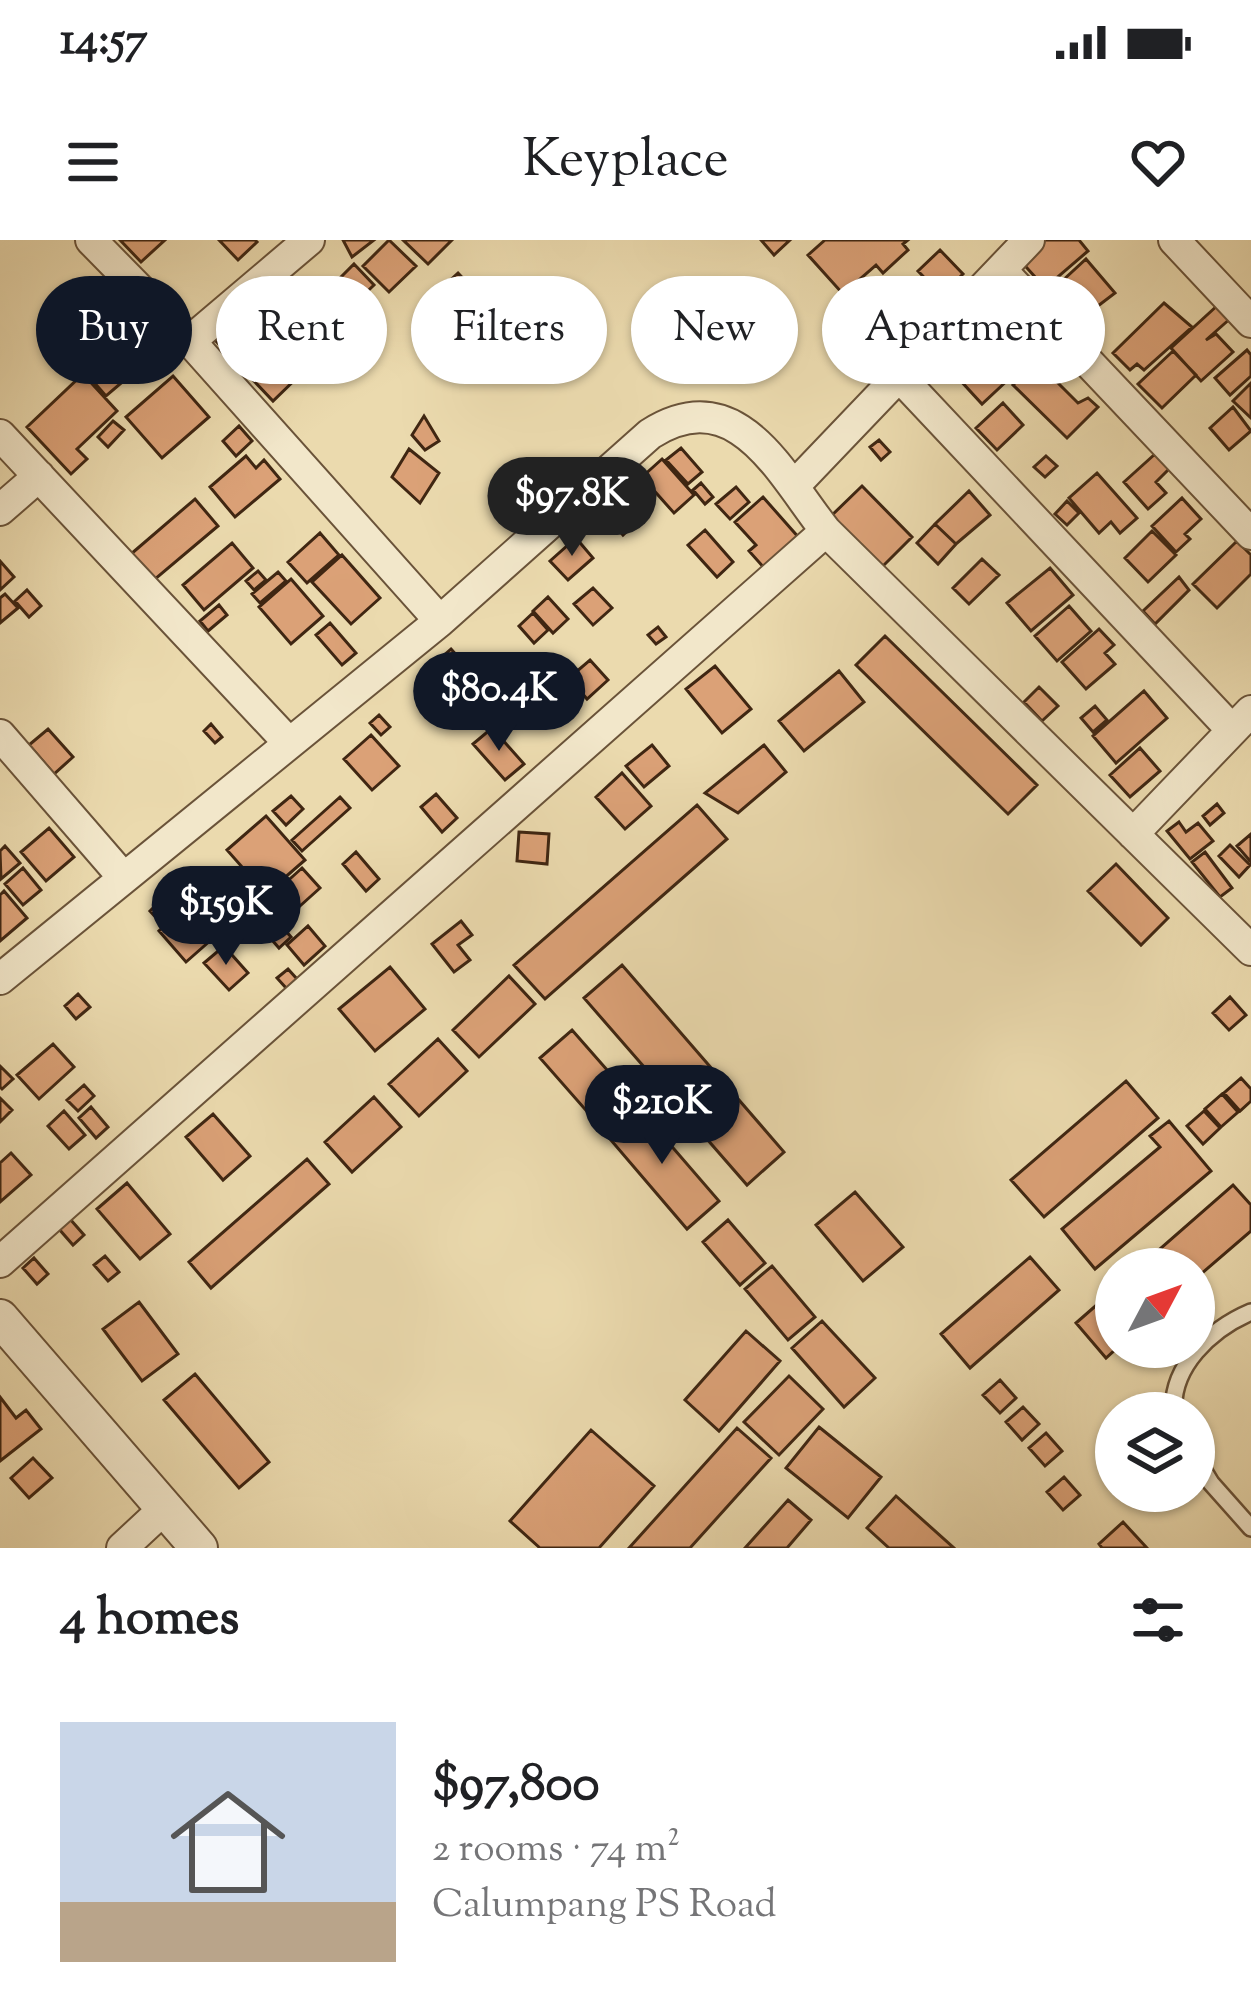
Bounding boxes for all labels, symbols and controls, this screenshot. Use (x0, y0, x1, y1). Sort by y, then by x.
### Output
text: 14:57 (60, 10, 148, 75)
text: Keyplace (522, 123, 729, 201)
icon: menu (60, 129, 126, 195)
icon: heart (1125, 129, 1191, 195)
chip: Buy (36, 276, 192, 384)
chip: Rent (216, 276, 387, 384)
chip: Filters (411, 276, 607, 384)
chip: New (631, 276, 798, 384)
chip: Apartment (822, 276, 1105, 384)
pin: $97.8K (474, 457, 670, 559)
text: $97.8K (514, 468, 630, 524)
pin: $80.4K (401, 652, 597, 754)
text: $80.4K (440, 663, 558, 719)
pin: $159K (142, 866, 310, 968)
text: $159K (179, 877, 273, 933)
pin: $210K (578, 1065, 746, 1167)
text: $210K (612, 1076, 712, 1132)
north arrow (1095, 1248, 1215, 1368)
map controls (1095, 1248, 1215, 1512)
button: layers (1095, 1392, 1215, 1512)
text: 4 homes (60, 1584, 239, 1657)
icon: filters (1125, 1587, 1191, 1653)
text: $97,800 (432, 1750, 599, 1823)
icon: home (156, 1770, 300, 1914)
text: 2 rooms · 74 m² (432, 1823, 680, 1879)
text: Calumpang PS Road (432, 1879, 777, 1935)

